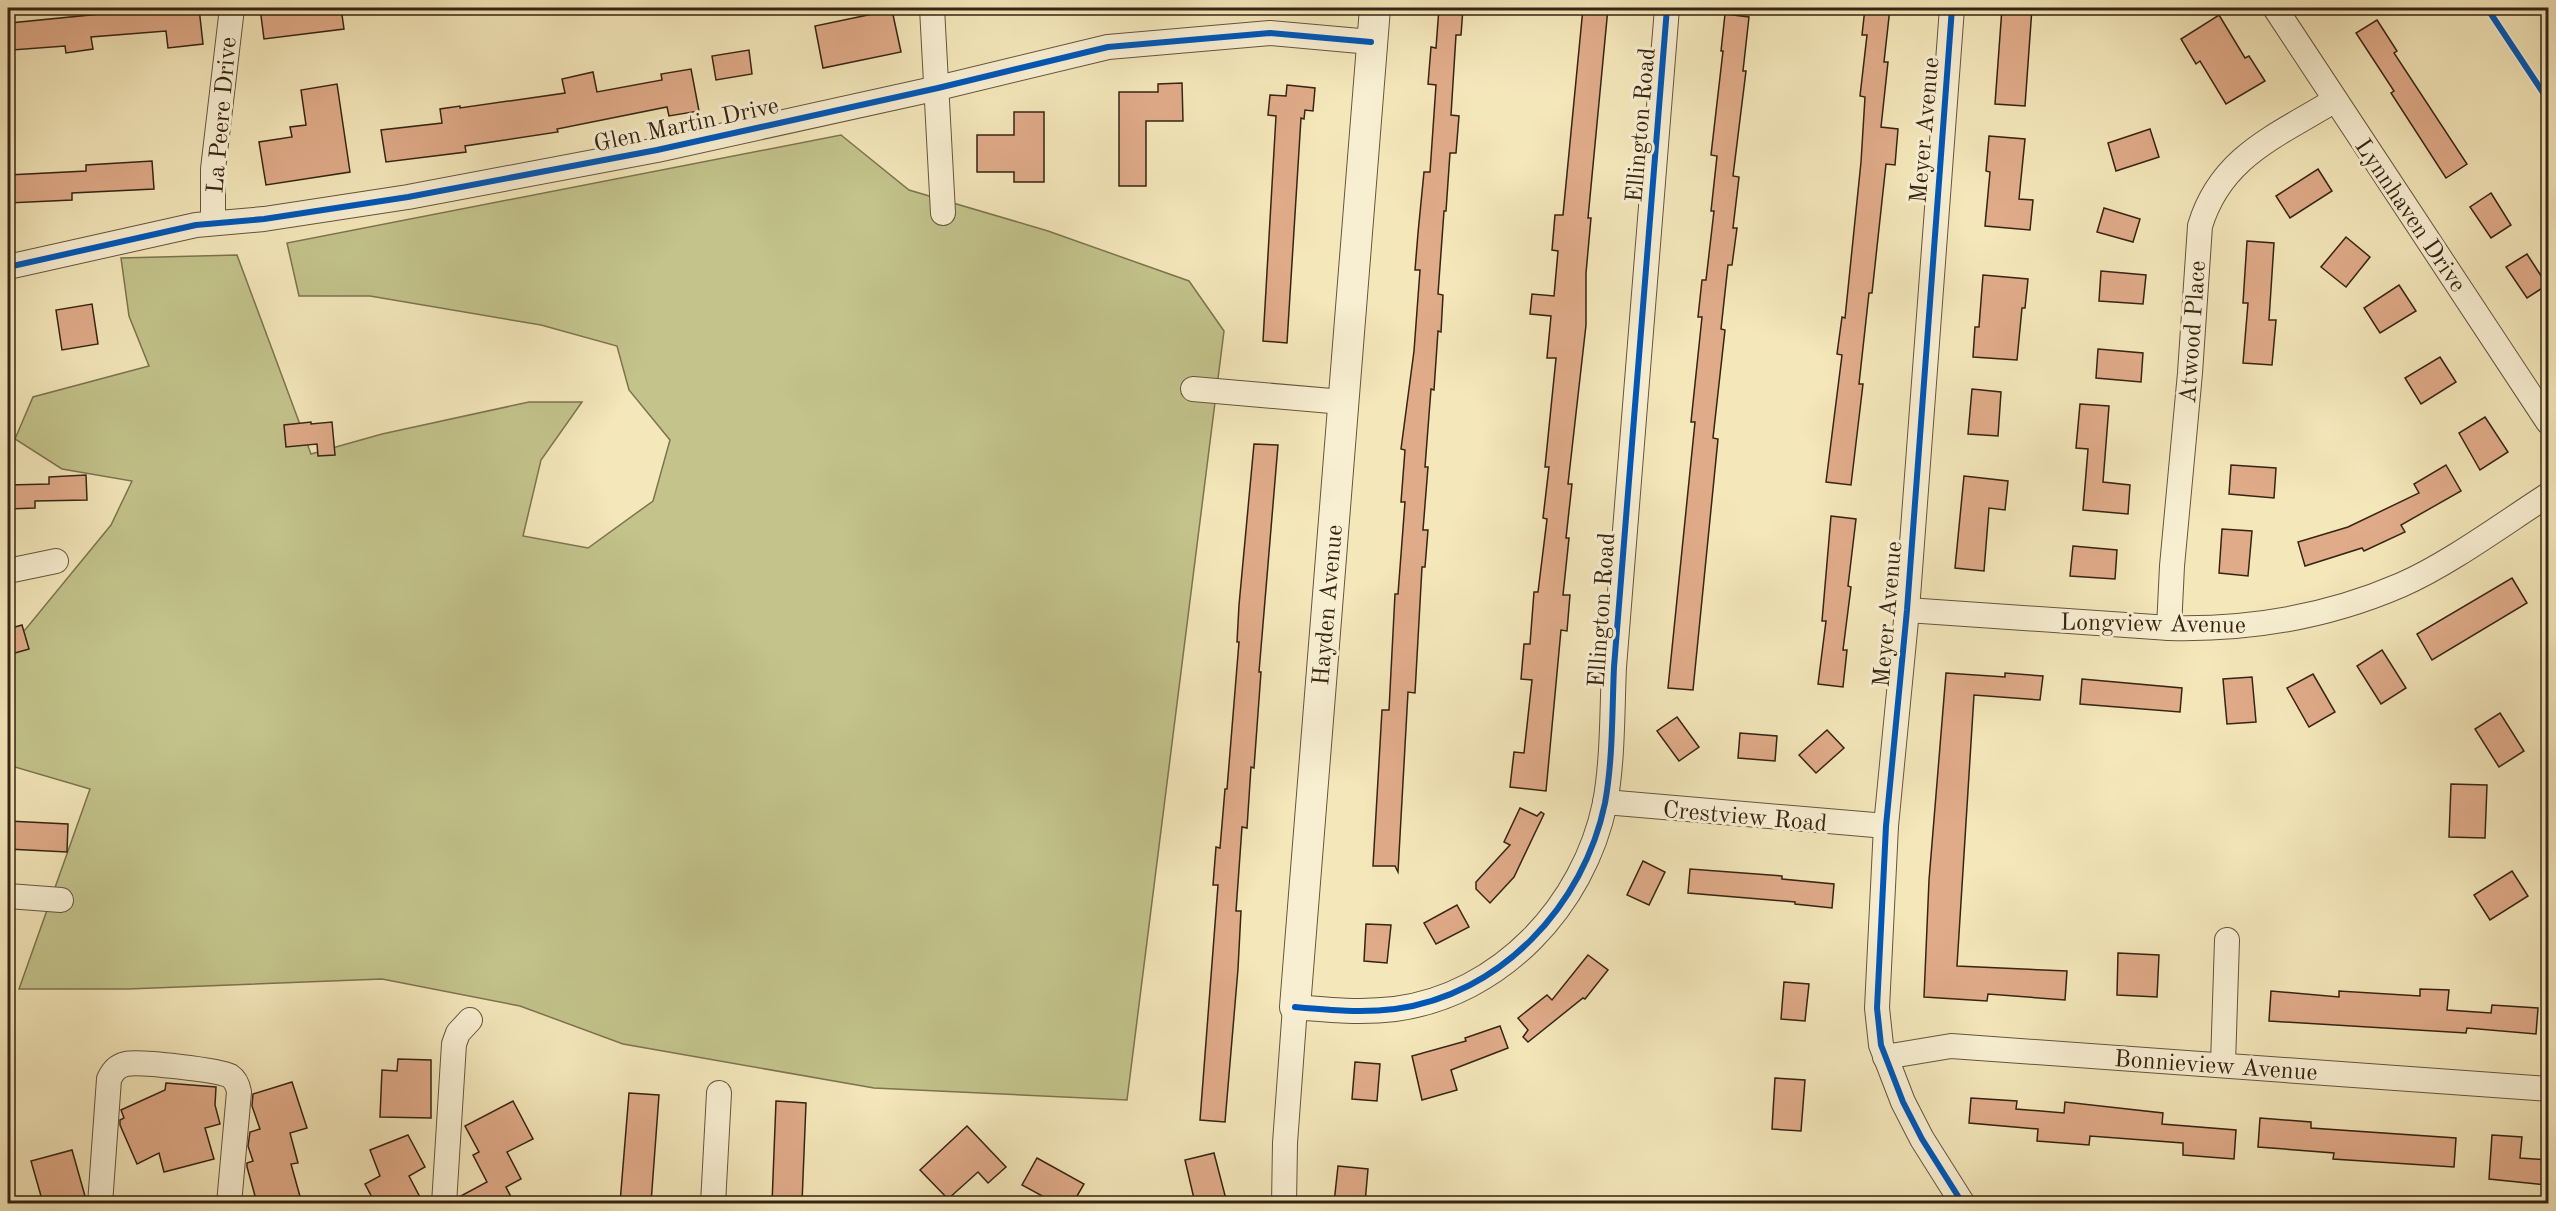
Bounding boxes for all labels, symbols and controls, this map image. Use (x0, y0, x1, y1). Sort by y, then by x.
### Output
street label: La Peere Drive (204, 36, 242, 194)
street label: Ellington Road (1623, 47, 1661, 204)
street label: Meyer Avenue (1908, 56, 1944, 204)
street label: Glen Martin Drive (592, 95, 781, 157)
street label: Lynnhaven Drive (2349, 135, 2469, 297)
street label: Atwood Place (2177, 260, 2211, 405)
street label: Hayden Avenue (1310, 524, 1348, 687)
street label: Ellington Road (1586, 532, 1620, 688)
street label: Meyer Avenue (1871, 540, 1907, 688)
street label: Longview Avenue (2060, 611, 2246, 639)
street label: Crestview Road (1662, 799, 1828, 837)
street label: Bonnieview Avenue (2113, 1048, 2318, 1086)

